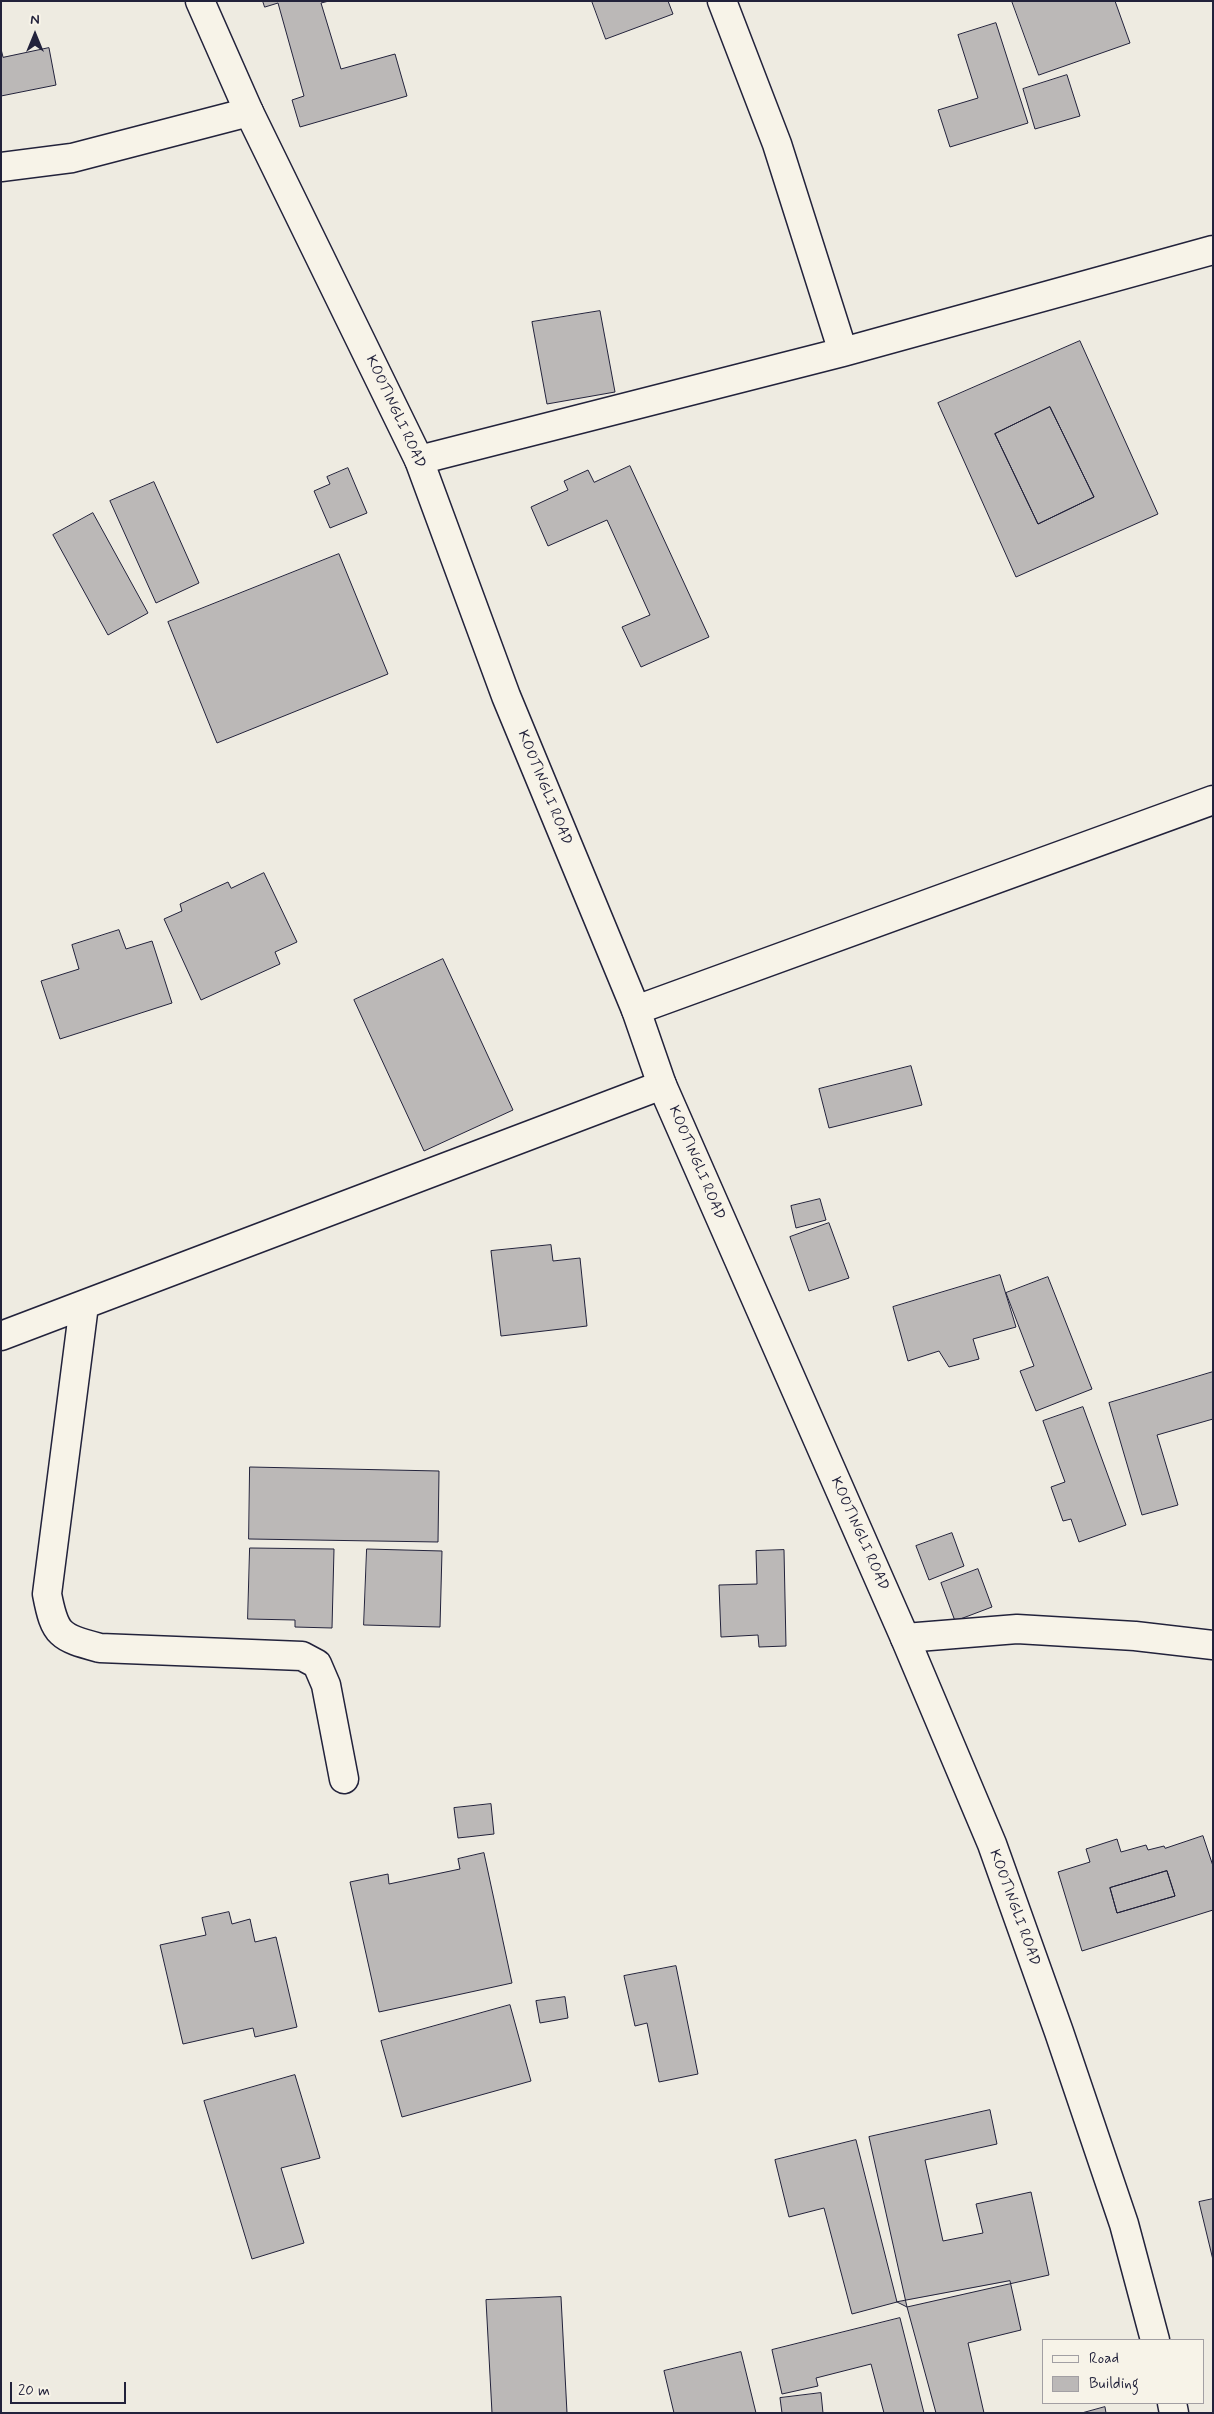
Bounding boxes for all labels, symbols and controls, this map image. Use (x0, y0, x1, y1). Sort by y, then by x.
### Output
north arrow (10, 10, 60, 60)
text: N (30, 11, 40, 29)
street label: KOOTINGLI ROAD (361, 353, 429, 471)
street label: KOOTINGLI ROAD (513, 728, 575, 848)
street label: KOOTINGLI ROAD (664, 1103, 728, 1223)
street label: KOOTINGLI ROAD (826, 1474, 892, 1594)
street label: KOOTINGLI ROAD (985, 1847, 1043, 1969)
legend (1042, 2339, 1204, 2404)
text: Road (1089, 2349, 1119, 2369)
scale bar (12, 2372, 129, 2404)
text: Building (1089, 2374, 1139, 2394)
text: 20 m (18, 2381, 50, 2401)

